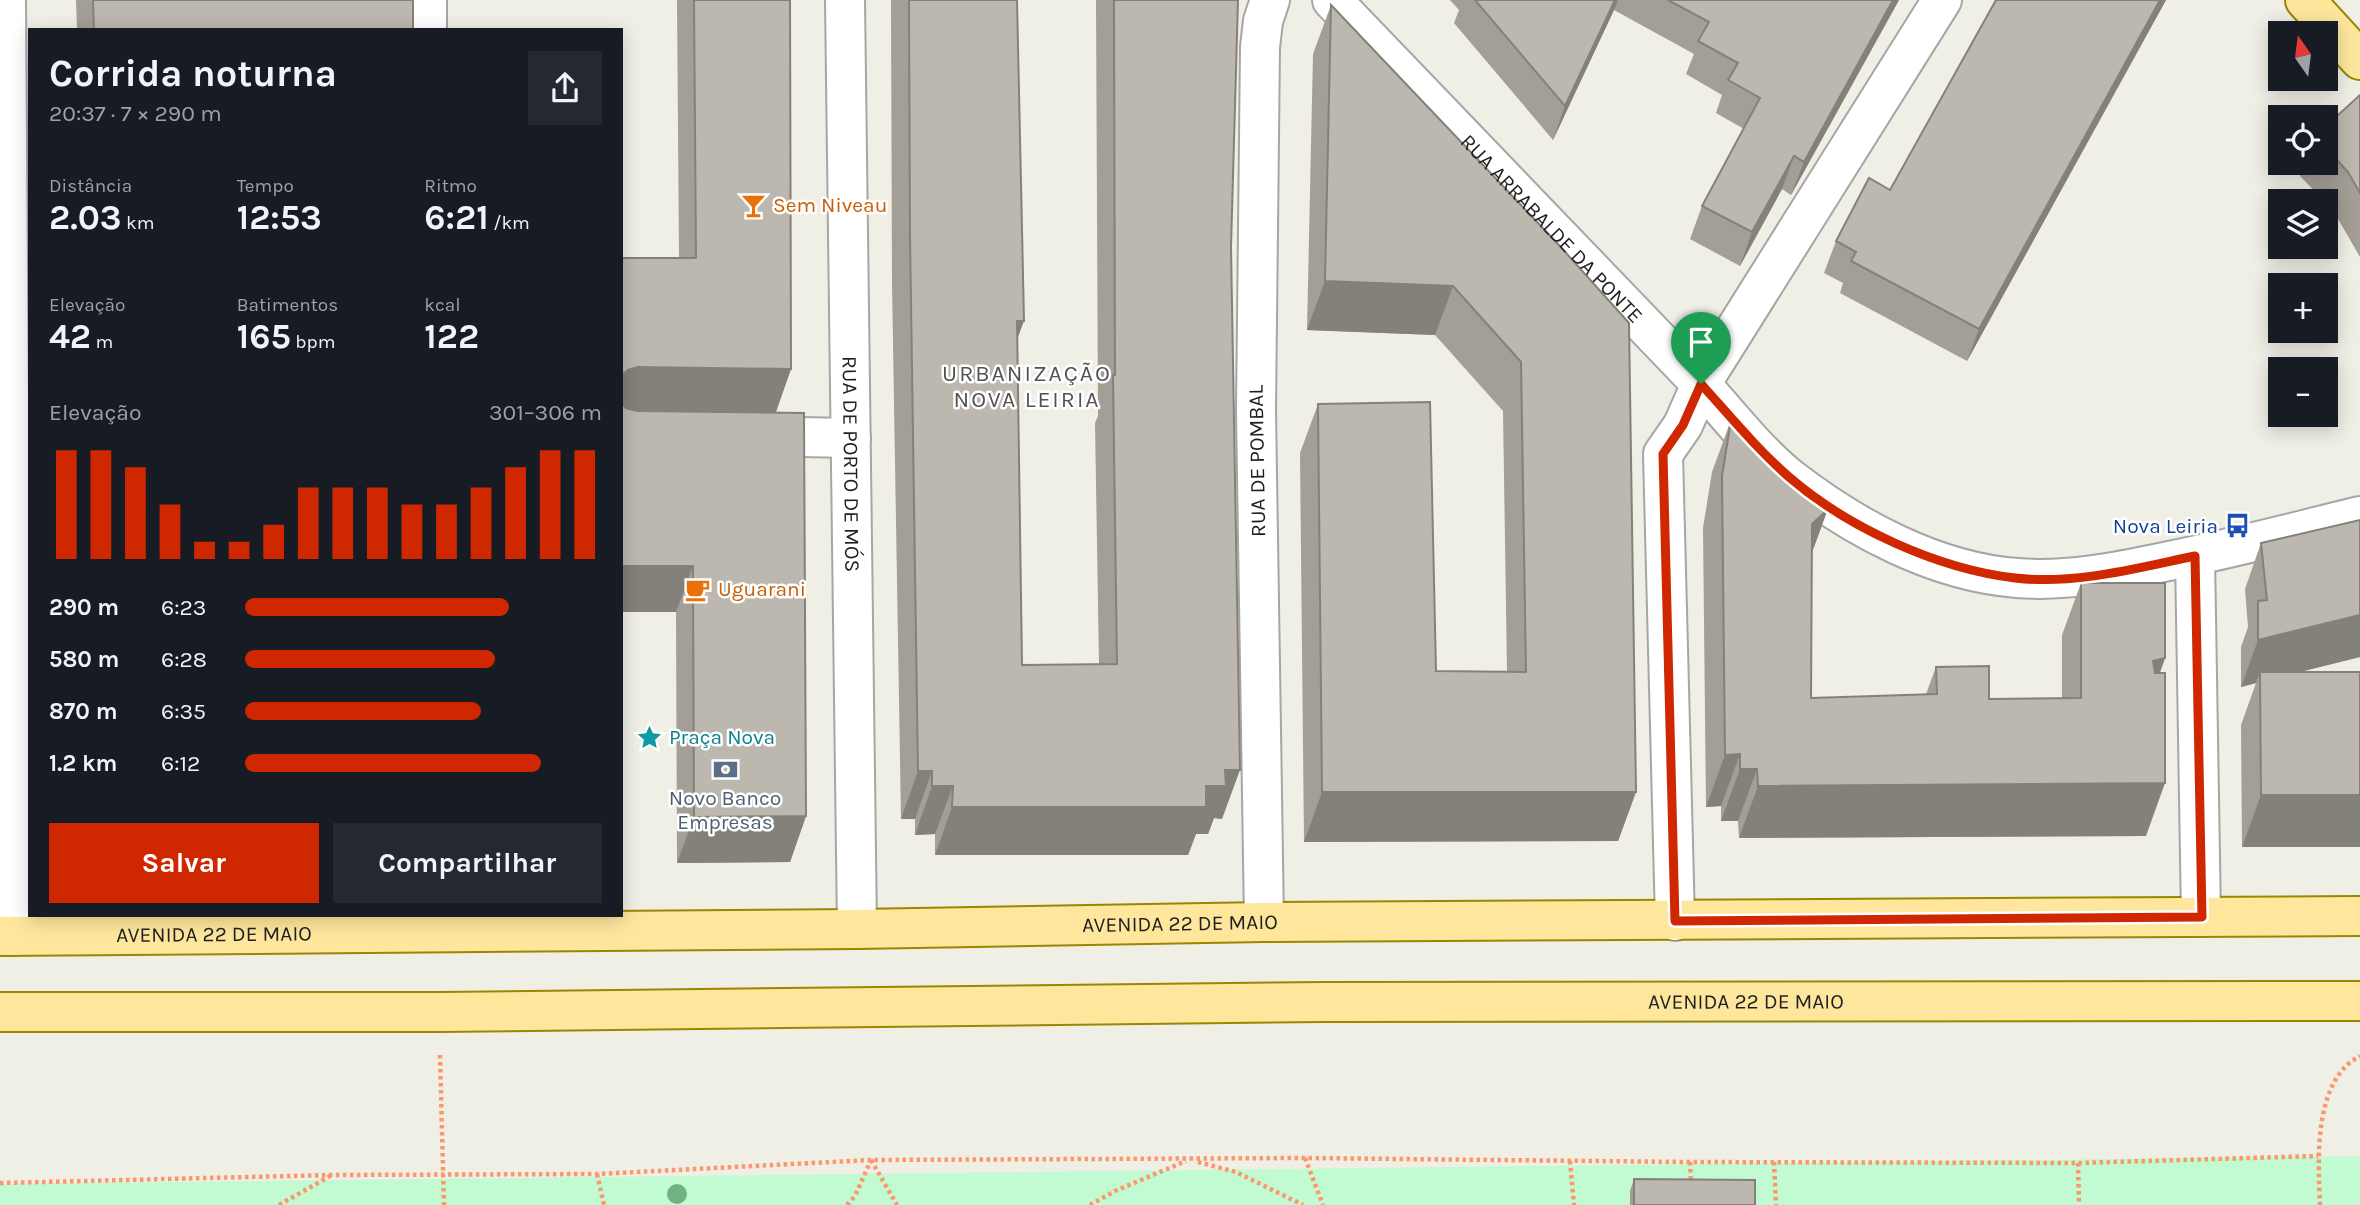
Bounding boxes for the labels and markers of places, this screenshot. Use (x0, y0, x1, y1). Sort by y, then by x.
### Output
bar icon: Sem Niveau (739, 191, 767, 219)
place label: Sem Niveau (773, 193, 887, 217)
pin (1671, 312, 1731, 384)
bus stop icon: Nova Leiria (2224, 512, 2252, 540)
place label: Nova Leiria (2113, 514, 2218, 538)
cafe icon: Uguarani (684, 575, 712, 603)
place label: Uguarani (718, 577, 806, 601)
place icon: Praça Nova (635, 723, 663, 751)
place label: Praça Nova (669, 725, 775, 749)
bank icon: Novo Banco Empresas (711, 755, 739, 783)
place label: Novo Banco Empresas (669, 786, 781, 834)

